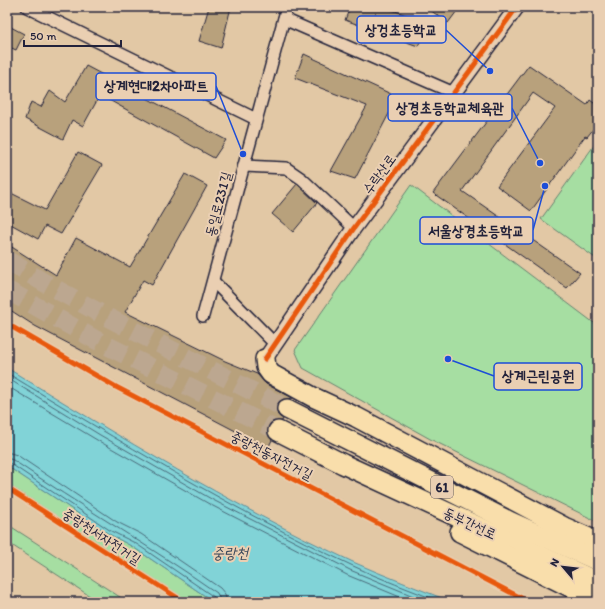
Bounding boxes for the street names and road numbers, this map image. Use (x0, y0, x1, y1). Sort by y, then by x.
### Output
street label: 수락산로 (359, 151, 400, 198)
street label: 동일로231길 (202, 169, 235, 238)
street label: 중랑천동자전거길 (228, 427, 316, 484)
road number: 61 (431, 476, 453, 498)
street label: 동부간선로 (441, 504, 499, 543)
street label: 중랑천서자전거길 (59, 505, 145, 568)

